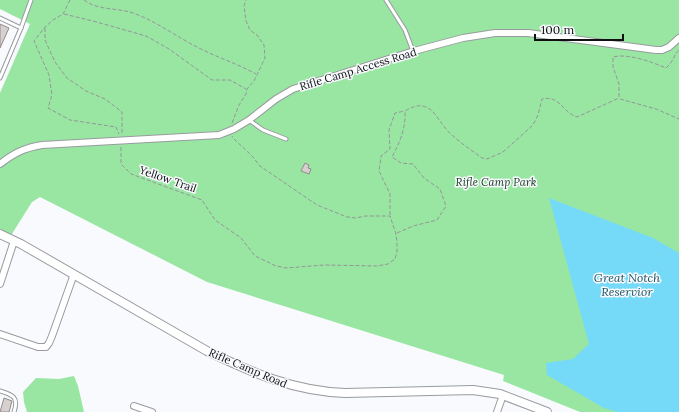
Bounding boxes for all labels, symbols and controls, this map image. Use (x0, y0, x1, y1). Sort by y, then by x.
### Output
scale bar (535, 16, 623, 42)
text: 100 m (541, 22, 574, 37)
street label: Rifle Camp Access Road (298, 44, 419, 93)
street label: Yellow Trail (137, 162, 199, 195)
park label: Rifle Camp Park (456, 175, 537, 189)
water label: Great Notch Reservior (594, 270, 660, 299)
street label: Rifle Camp Road (207, 345, 290, 391)

